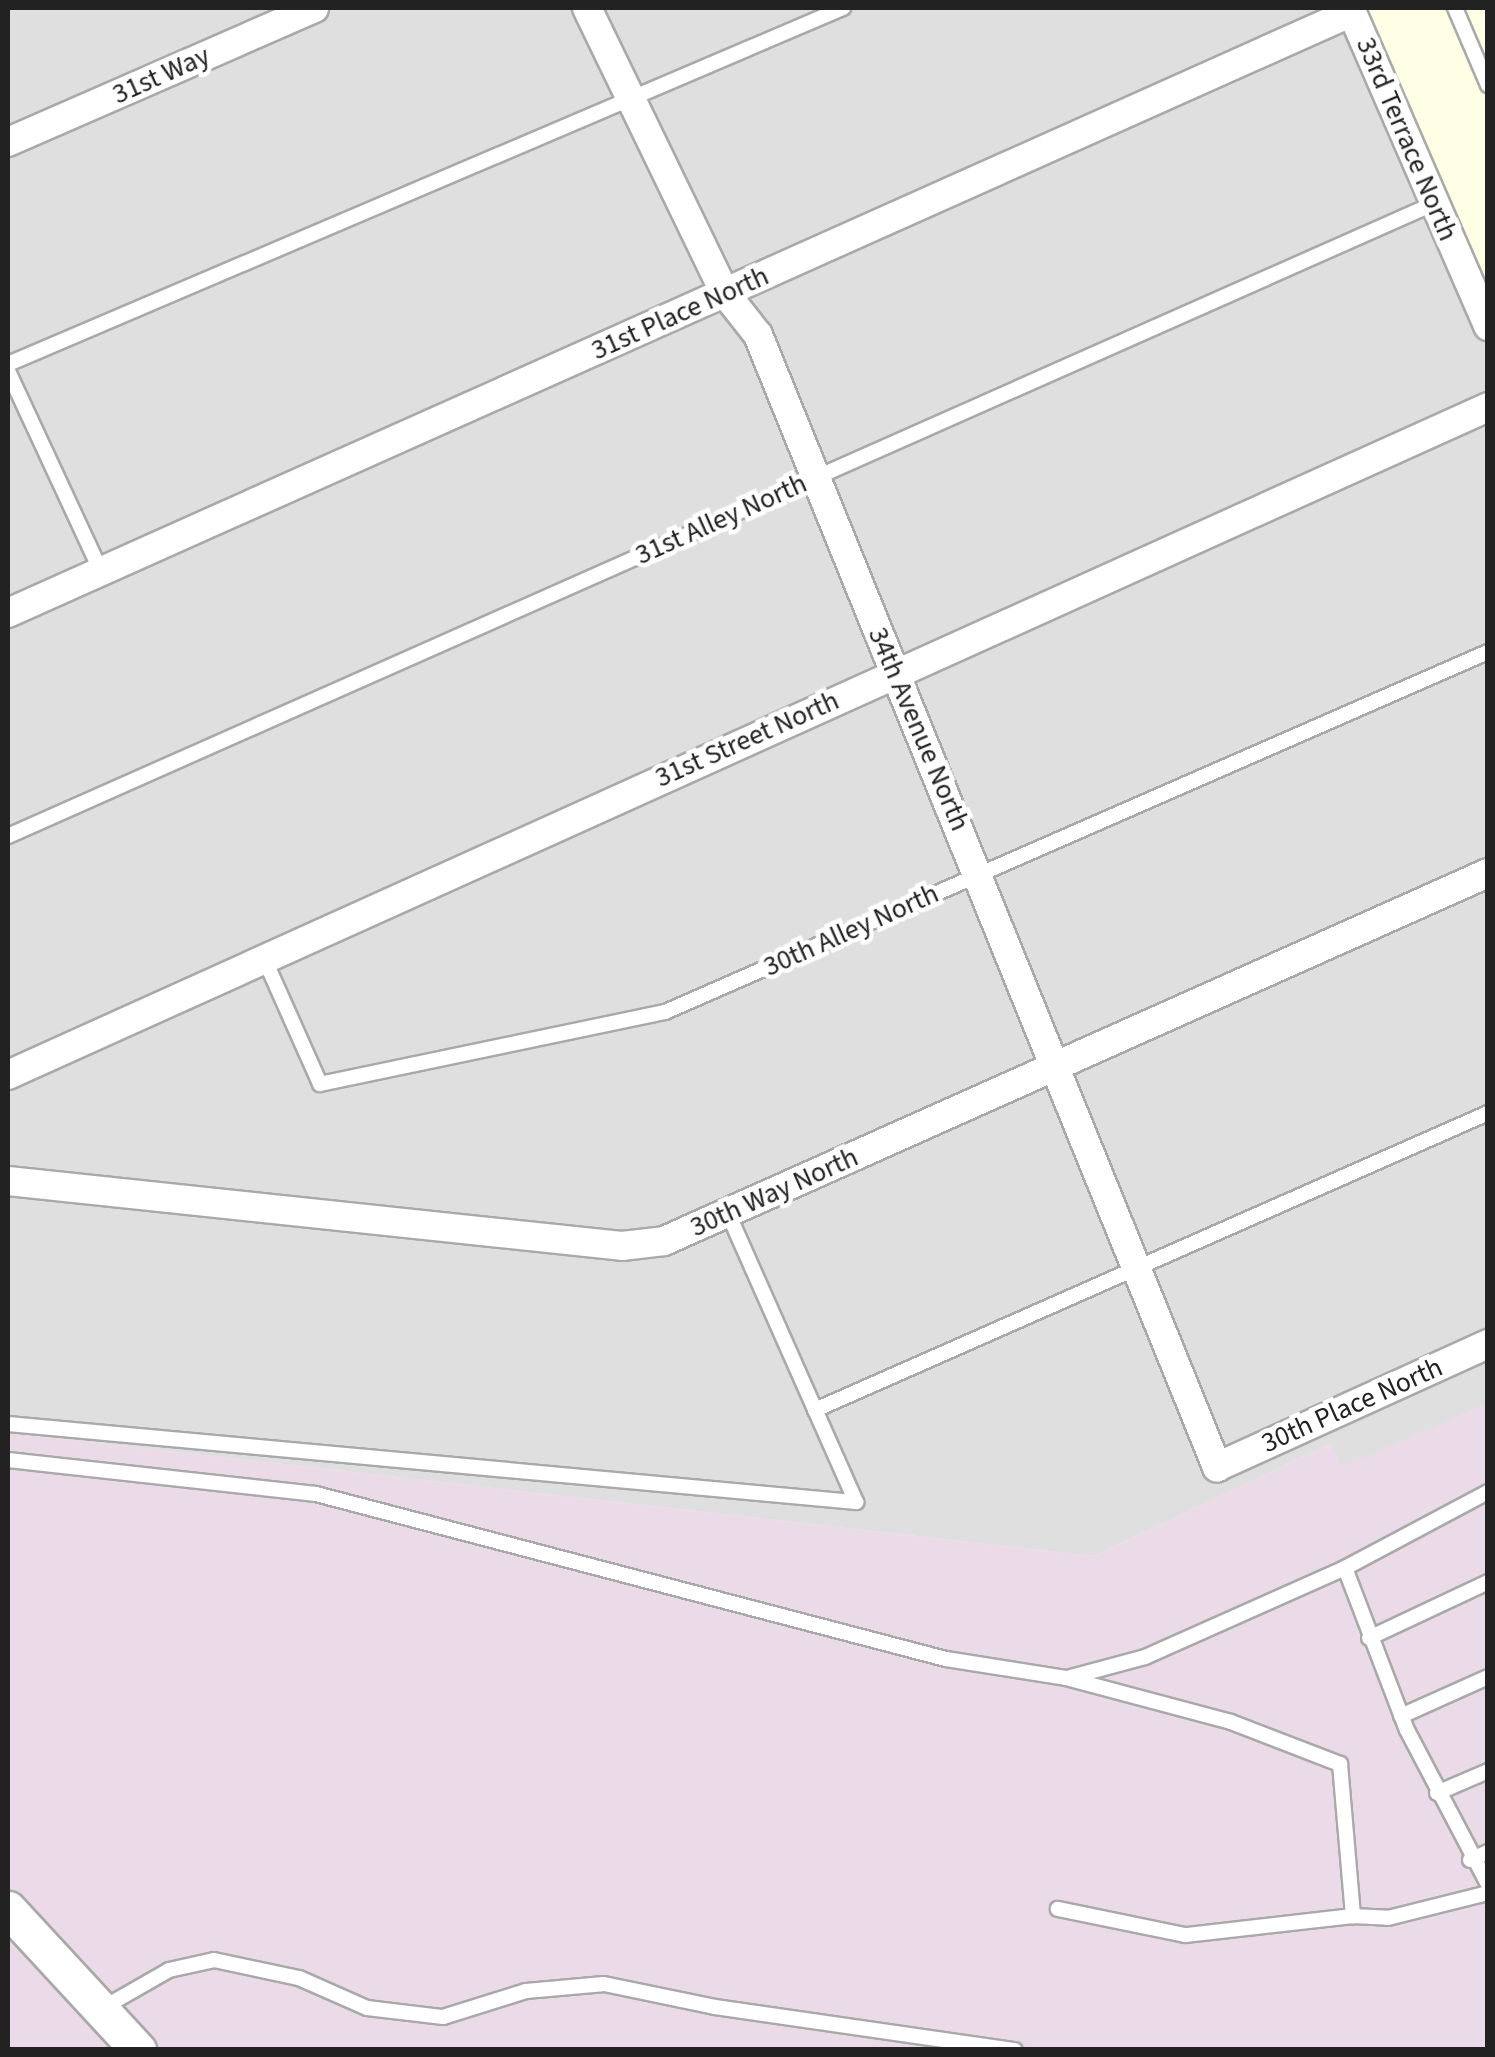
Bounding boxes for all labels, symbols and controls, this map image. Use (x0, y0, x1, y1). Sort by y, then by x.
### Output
street label: 33rd Terrace North (1349, 32, 1465, 246)
street label: 31st Way (107, 39, 215, 111)
street label: 31st Place North (586, 259, 774, 367)
street label: 31st Alley North (630, 466, 812, 572)
street label: 34th Avenue North (861, 622, 977, 836)
street label: 31st Street North (650, 683, 844, 795)
street label: 30th Alley North (758, 876, 944, 984)
street label: 30th Way North (685, 1140, 863, 1244)
street label: 30th Place North (1256, 1350, 1448, 1460)

